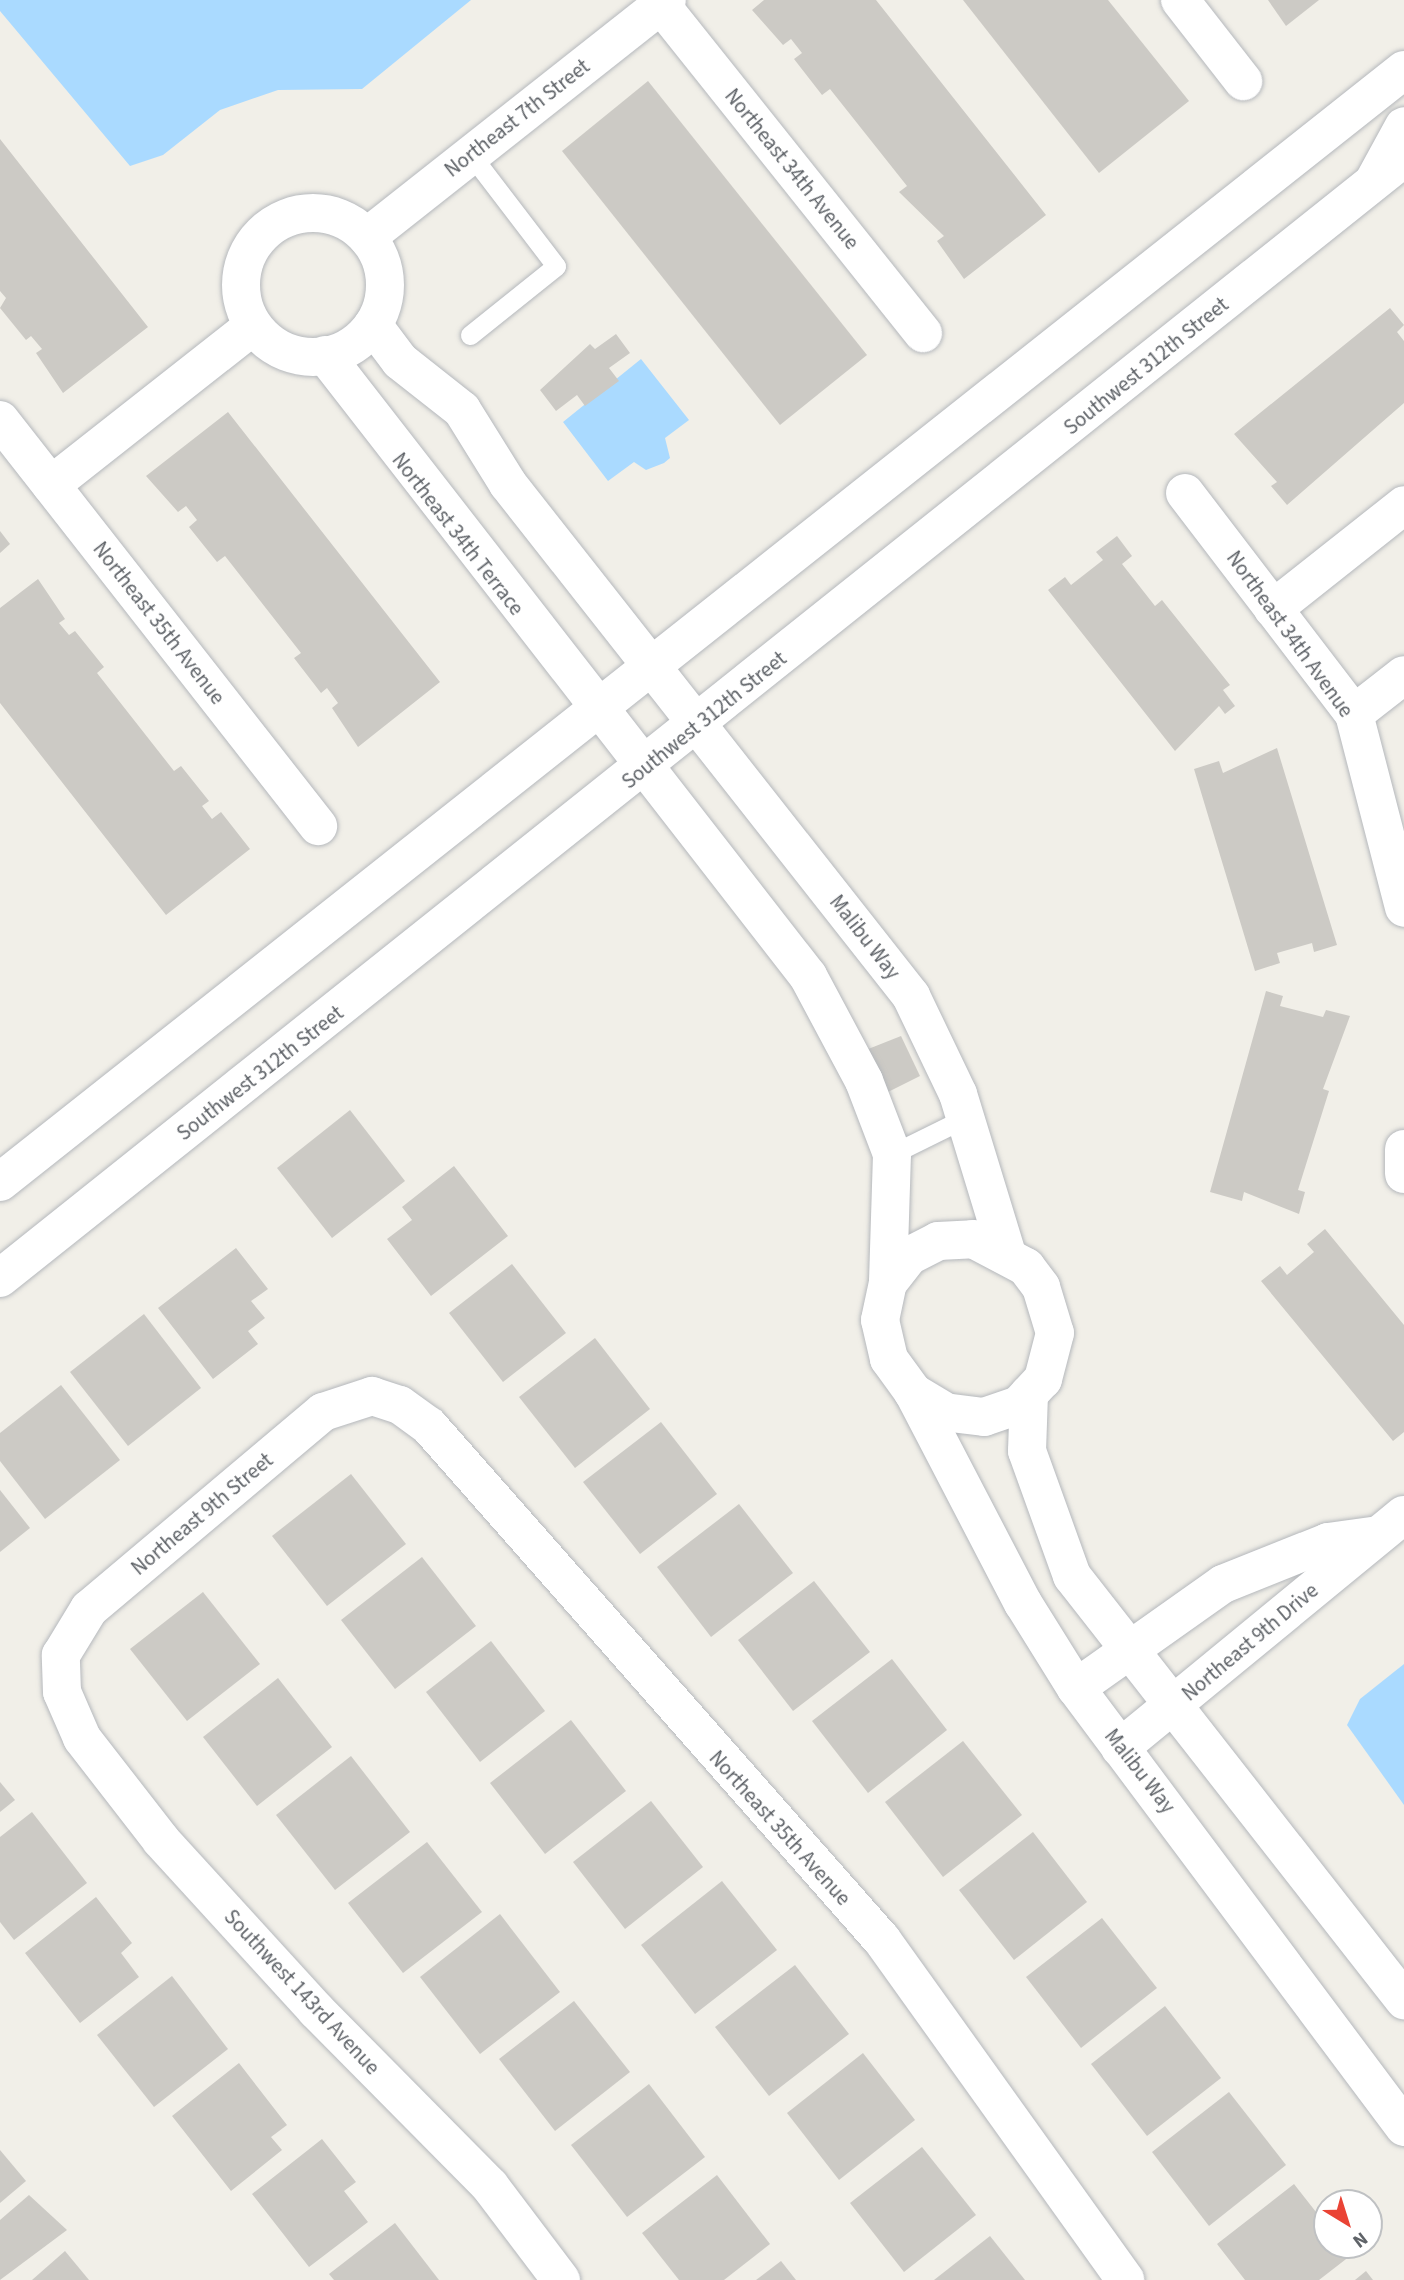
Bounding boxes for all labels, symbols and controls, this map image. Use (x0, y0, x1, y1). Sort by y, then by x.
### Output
street label: Northeast 7th Street (440, 54, 594, 182)
street label: Northeast 34th Avenue (719, 84, 865, 254)
street label: Southwest 312th Street (1059, 292, 1233, 440)
street label: Northeast 34th Terrace (387, 448, 529, 620)
street label: Northeast 35th Avenue (88, 537, 230, 709)
street label: Northeast 34th Avenue (1221, 546, 1359, 722)
street label: Southwest 312th Street (617, 646, 791, 794)
street label: Malibu Way (824, 890, 906, 984)
street label: Southwest 312th Street (172, 1000, 348, 1146)
street label: Northeast 9th Street (126, 1447, 278, 1581)
street label: Northeast 9th Drive (1177, 1578, 1323, 1706)
street label: Malibu Way (1099, 1724, 1181, 1818)
street label: Northeast 35th Avenue (704, 1745, 856, 1911)
street label: Southwest 143rd Avenue (219, 1904, 385, 2080)
north arrow (1313, 2189, 1383, 2259)
text: N (1347, 2225, 1373, 2254)

